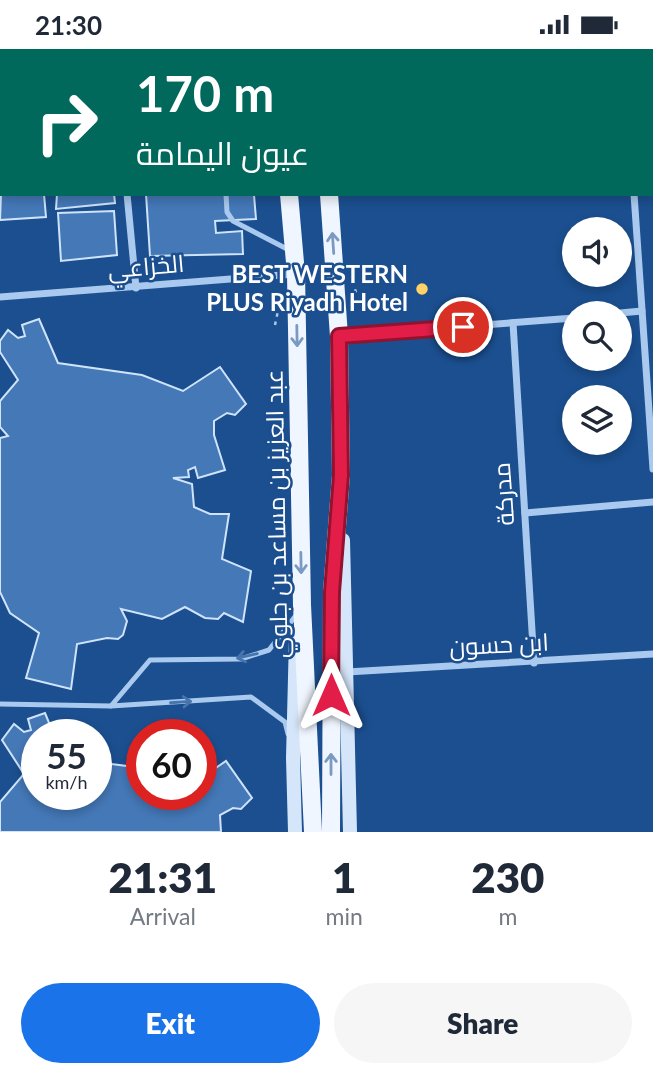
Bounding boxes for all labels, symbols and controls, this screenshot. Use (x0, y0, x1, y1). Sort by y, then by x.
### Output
text: 21:30 (35, 9, 102, 41)
text: 170 m (136, 64, 274, 122)
icon: right (21, 77, 112, 168)
text: عيون اليمامة (136, 133, 309, 172)
map controls (562, 217, 632, 455)
button: sound (562, 217, 632, 287)
one-way arrow (326, 232, 339, 255)
street label: الخزاعي (106, 248, 186, 289)
place label: BEST WESTERN PLUS Riyadh Hotel (206, 259, 408, 316)
marker: BEST WESTERN PLUS Riyadh Hotel (414, 281, 430, 297)
pin (433, 297, 493, 357)
button: search (562, 301, 632, 371)
icon: arrive (444, 308, 482, 346)
one-way arrow (290, 324, 304, 347)
street label: عبد العزيز بن مساعد بن جلوي (258, 369, 298, 658)
button: layers (562, 385, 632, 455)
street label: مدركة (486, 461, 519, 527)
one-way arrow (294, 551, 308, 574)
street label: ابن حسون (448, 626, 549, 662)
one-way arrow (236, 650, 259, 663)
position arrow (294, 658, 368, 732)
one-way arrow (169, 695, 192, 708)
speed limit sign: 60 (126, 719, 217, 810)
text: 55 (46, 734, 87, 776)
one-way arrow (324, 753, 338, 776)
text: km/h (45, 771, 88, 793)
text: 21:31 (109, 852, 217, 902)
text: 1 (332, 852, 356, 902)
text: 230 (471, 852, 544, 902)
text: Arrival (130, 902, 196, 930)
text: min (326, 902, 363, 930)
text: m (498, 902, 517, 930)
button: Exit (21, 983, 320, 1063)
button: Share (334, 983, 632, 1063)

